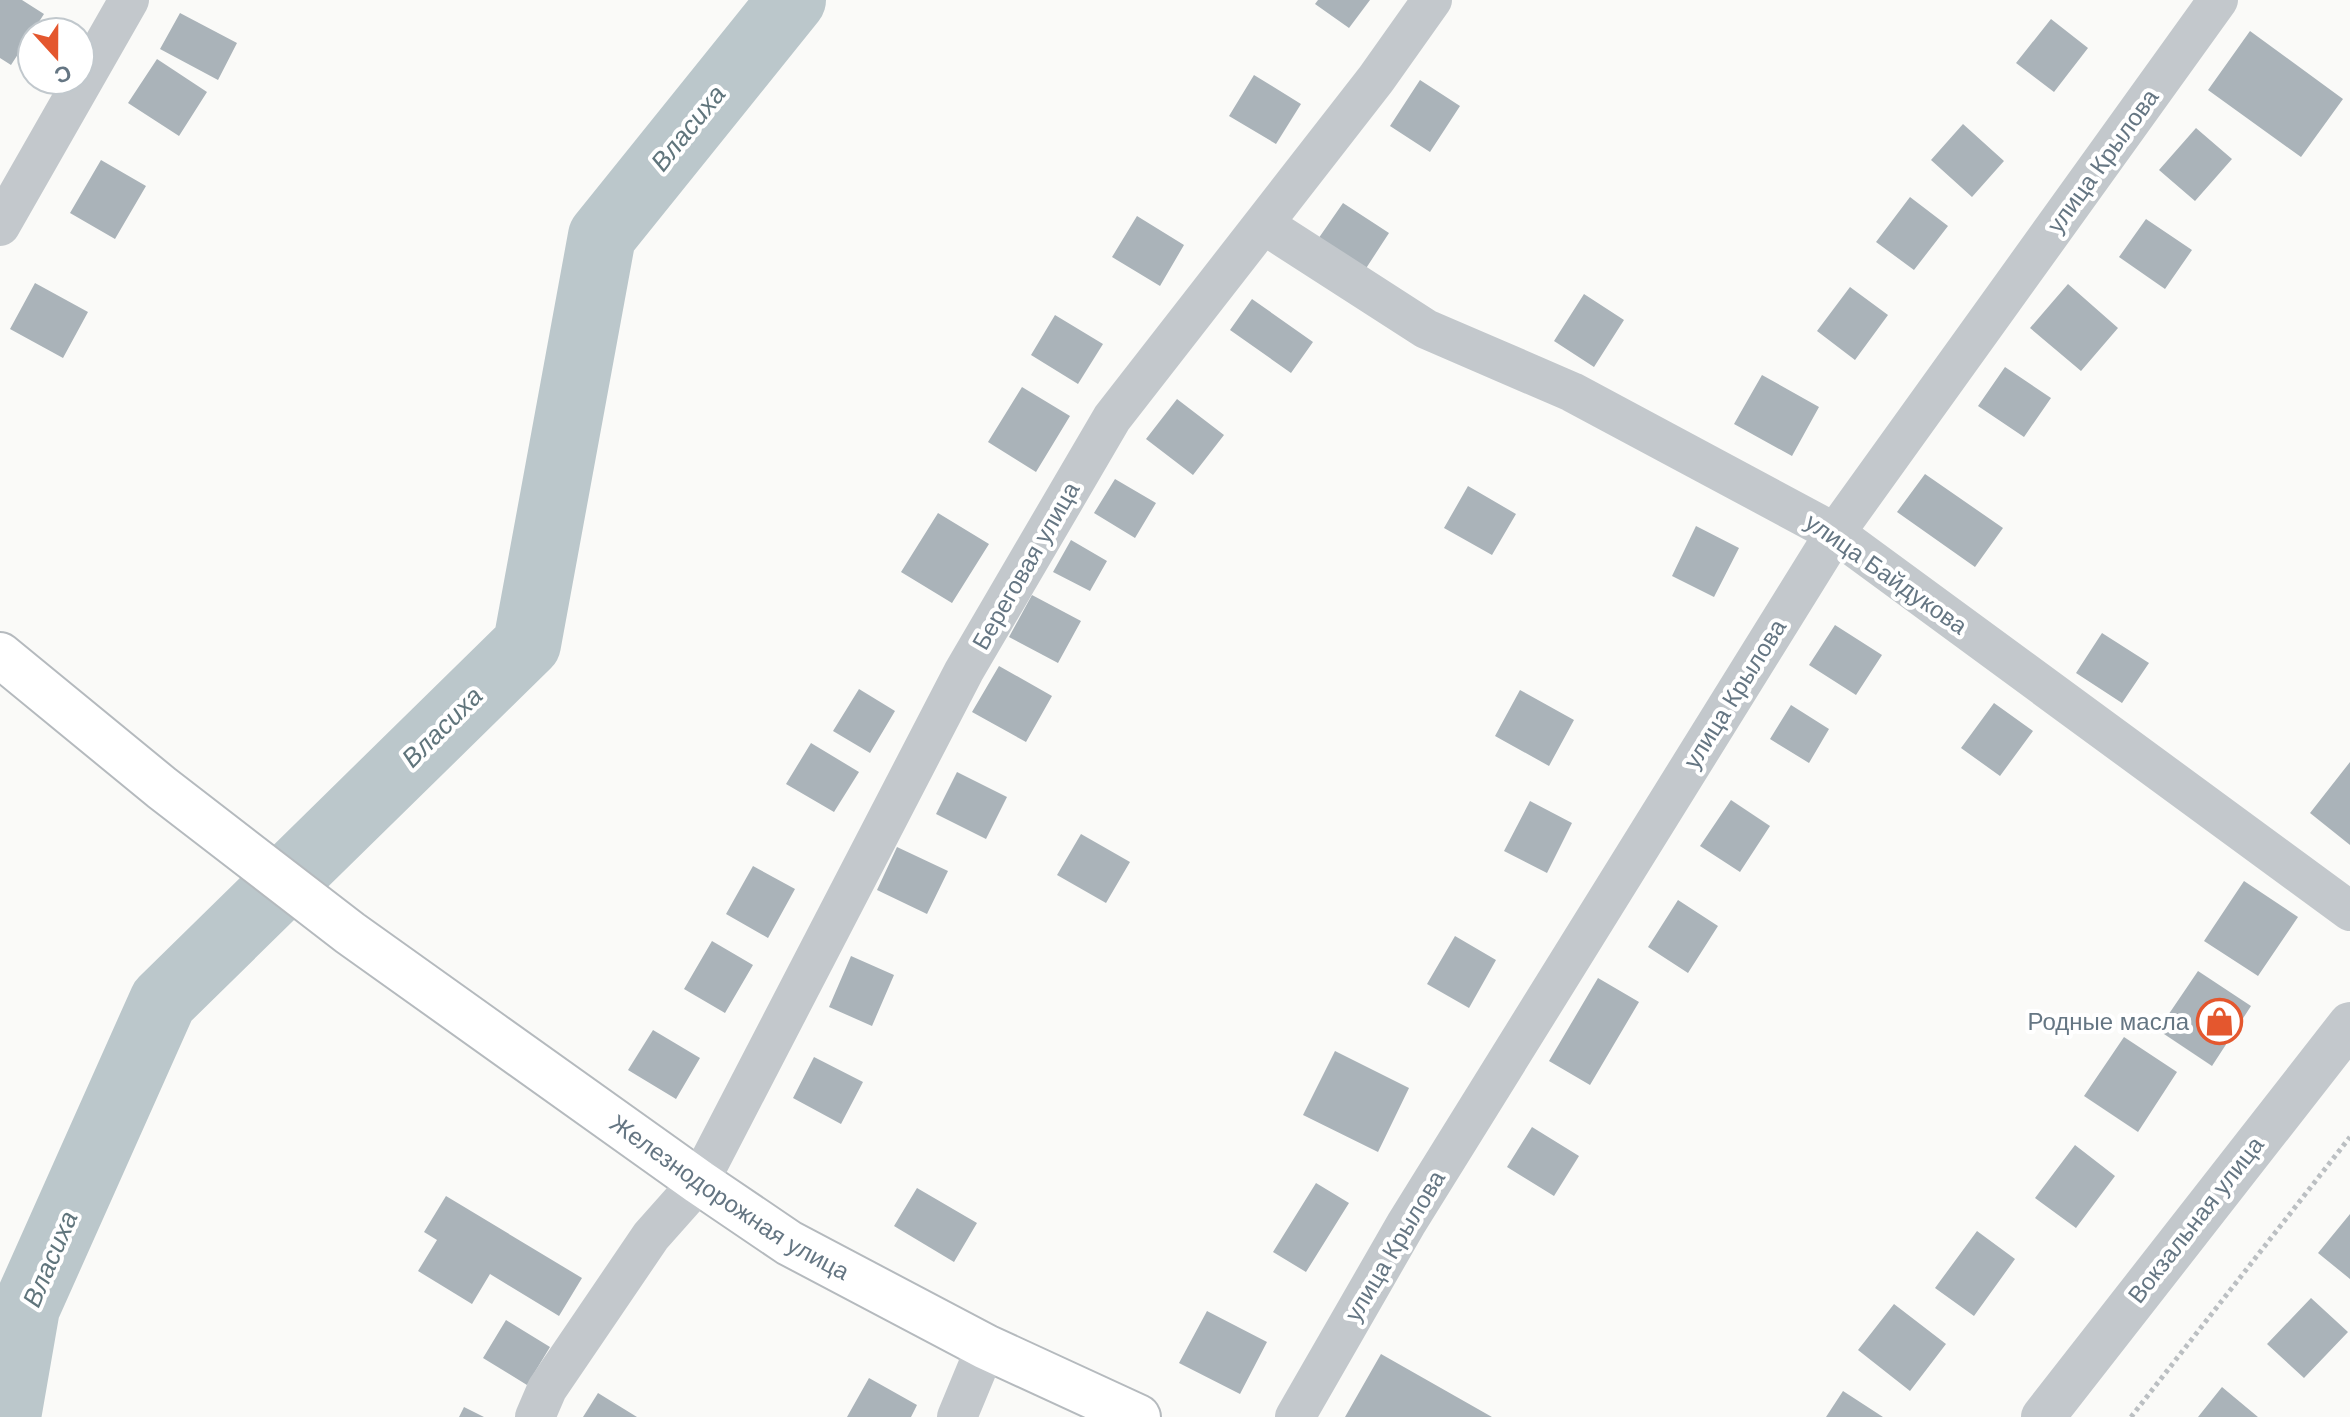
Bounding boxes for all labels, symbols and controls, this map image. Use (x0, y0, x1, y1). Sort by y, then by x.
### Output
north arrow (16, 16, 96, 96)
text: С (51, 60, 75, 89)
water label: Власиха (645, 79, 731, 177)
street label: улица Крылова (2042, 83, 2164, 238)
street label: Береговая улица (967, 477, 1085, 654)
street label: улица Байдукова (1800, 508, 1973, 640)
street label: улица Крылова (1678, 614, 1792, 773)
water label: Власиха (396, 681, 488, 773)
shop icon: Родные масла (2196, 998, 2244, 1046)
place label: Родные масла (2028, 1008, 2190, 1035)
street label: Железнодорожная улица (605, 1109, 854, 1286)
street label: Вокзальная улица (2122, 1131, 2269, 1308)
street label: улица Крылова (1339, 1165, 1450, 1326)
water label: Власиха (16, 1207, 84, 1311)

